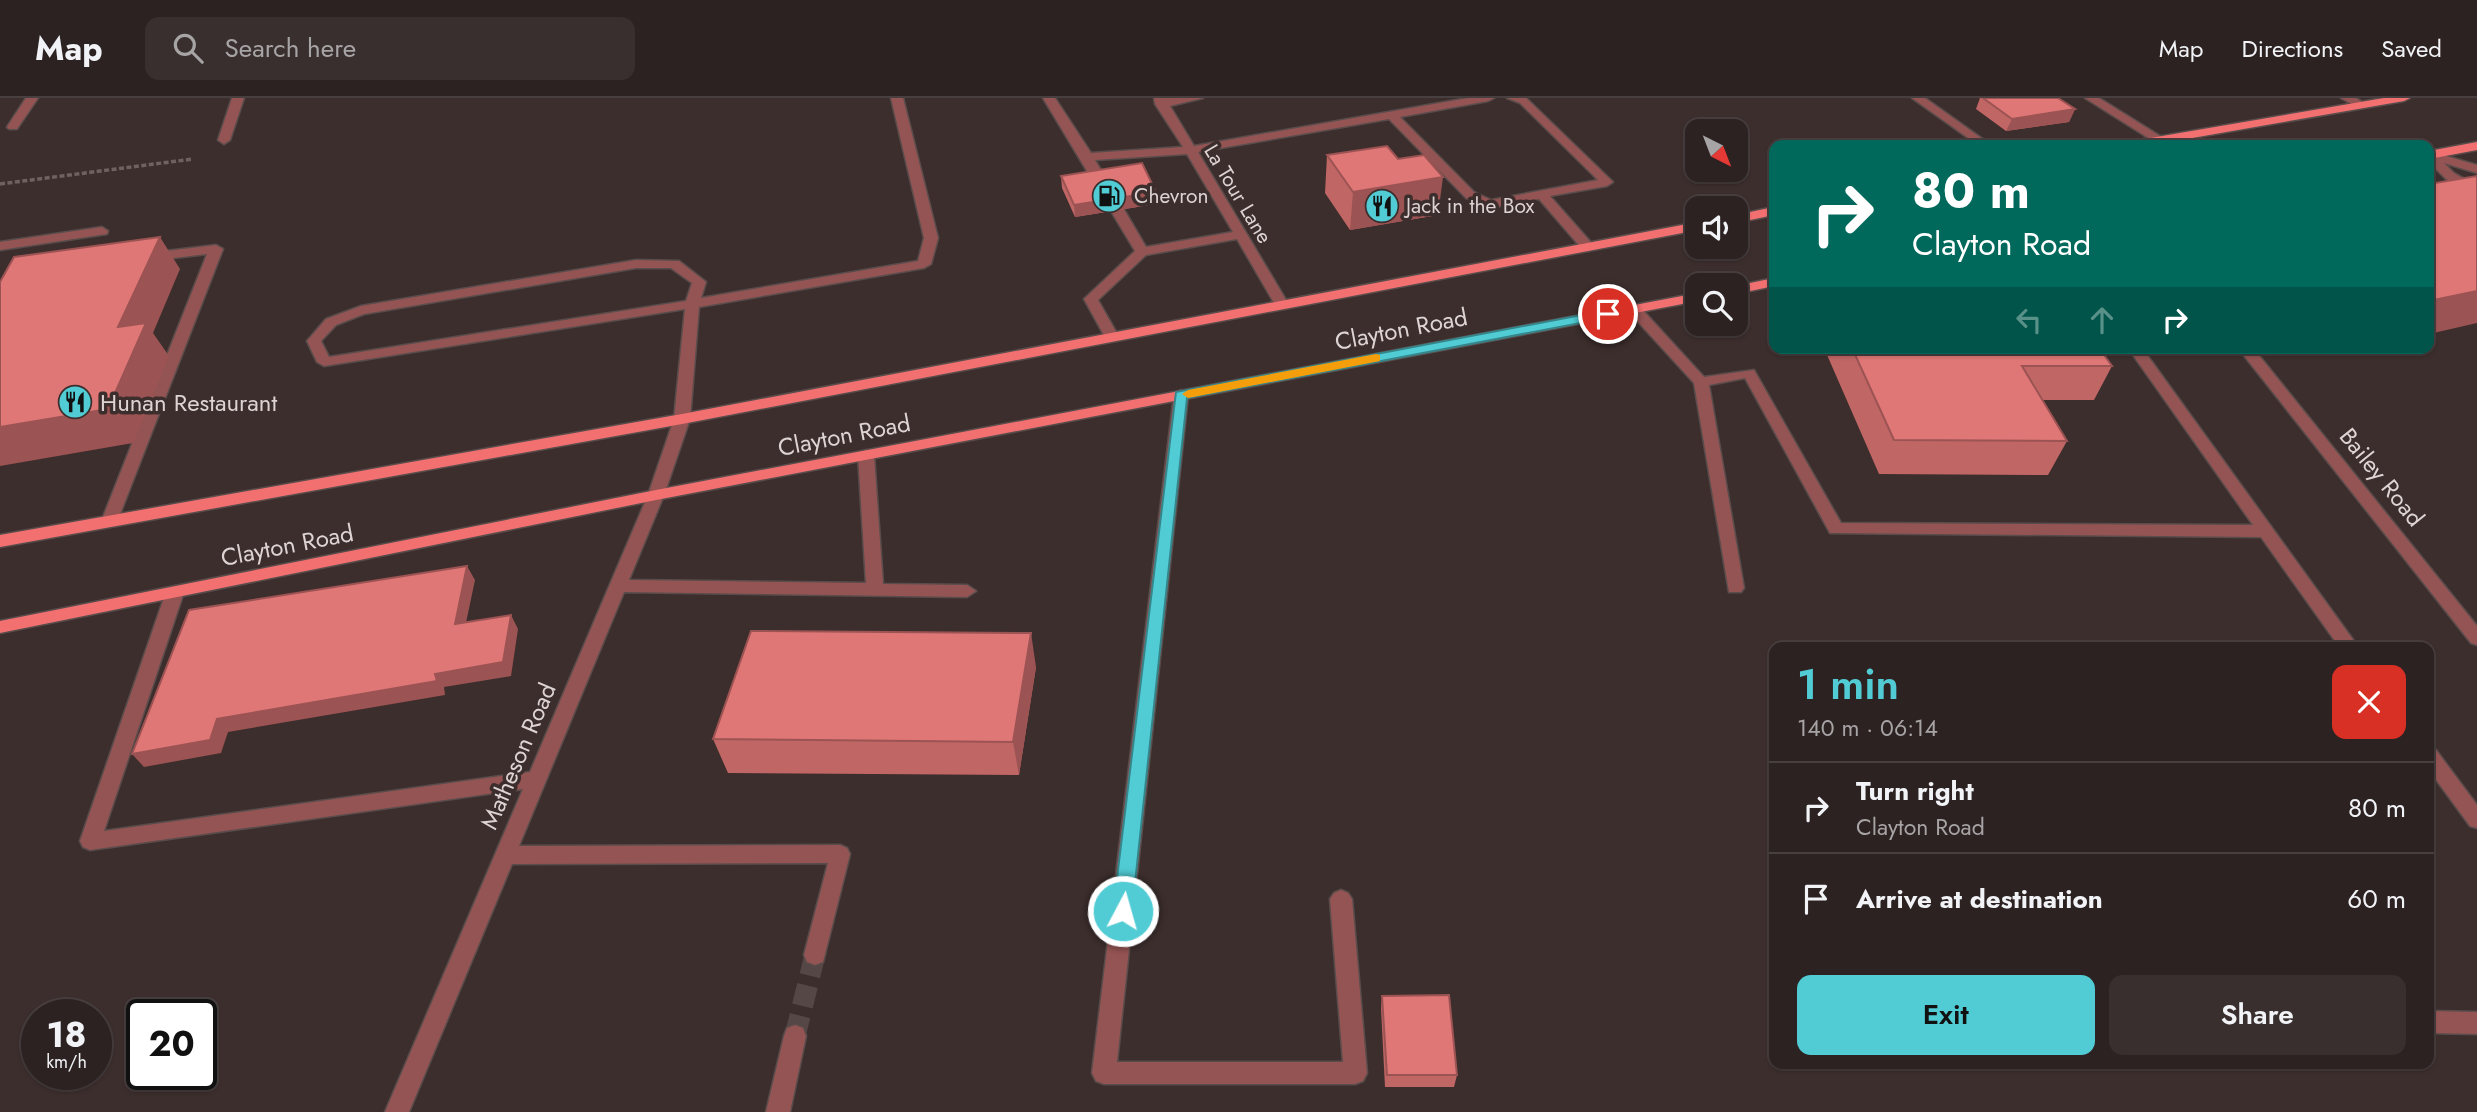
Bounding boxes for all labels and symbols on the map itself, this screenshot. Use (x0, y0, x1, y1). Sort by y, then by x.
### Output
north arrow (1685, 119, 1748, 182)
street label: La Tour Lane (1197, 139, 1280, 249)
fuel station icon: Chevron (1090, 177, 1128, 215)
place label: Chevron (1134, 181, 1209, 211)
restaurant icon: Jack in the Box (1363, 187, 1401, 225)
place label: Jack in the Box (1403, 191, 1535, 221)
pin (1578, 284, 1638, 344)
street label: Clayton Road (1332, 299, 1470, 359)
restaurant icon: Hunan Restaurant (56, 383, 94, 421)
place label: Hunan Restaurant (100, 385, 277, 420)
street label: Clayton Road (775, 405, 913, 465)
street label: Bailey Road (2331, 420, 2433, 534)
street label: Clayton Road (218, 515, 356, 575)
street label: Matheson Road (471, 677, 565, 835)
position arrow (1086, 874, 1160, 948)
speed limit sign: 20 (126, 999, 217, 1090)

